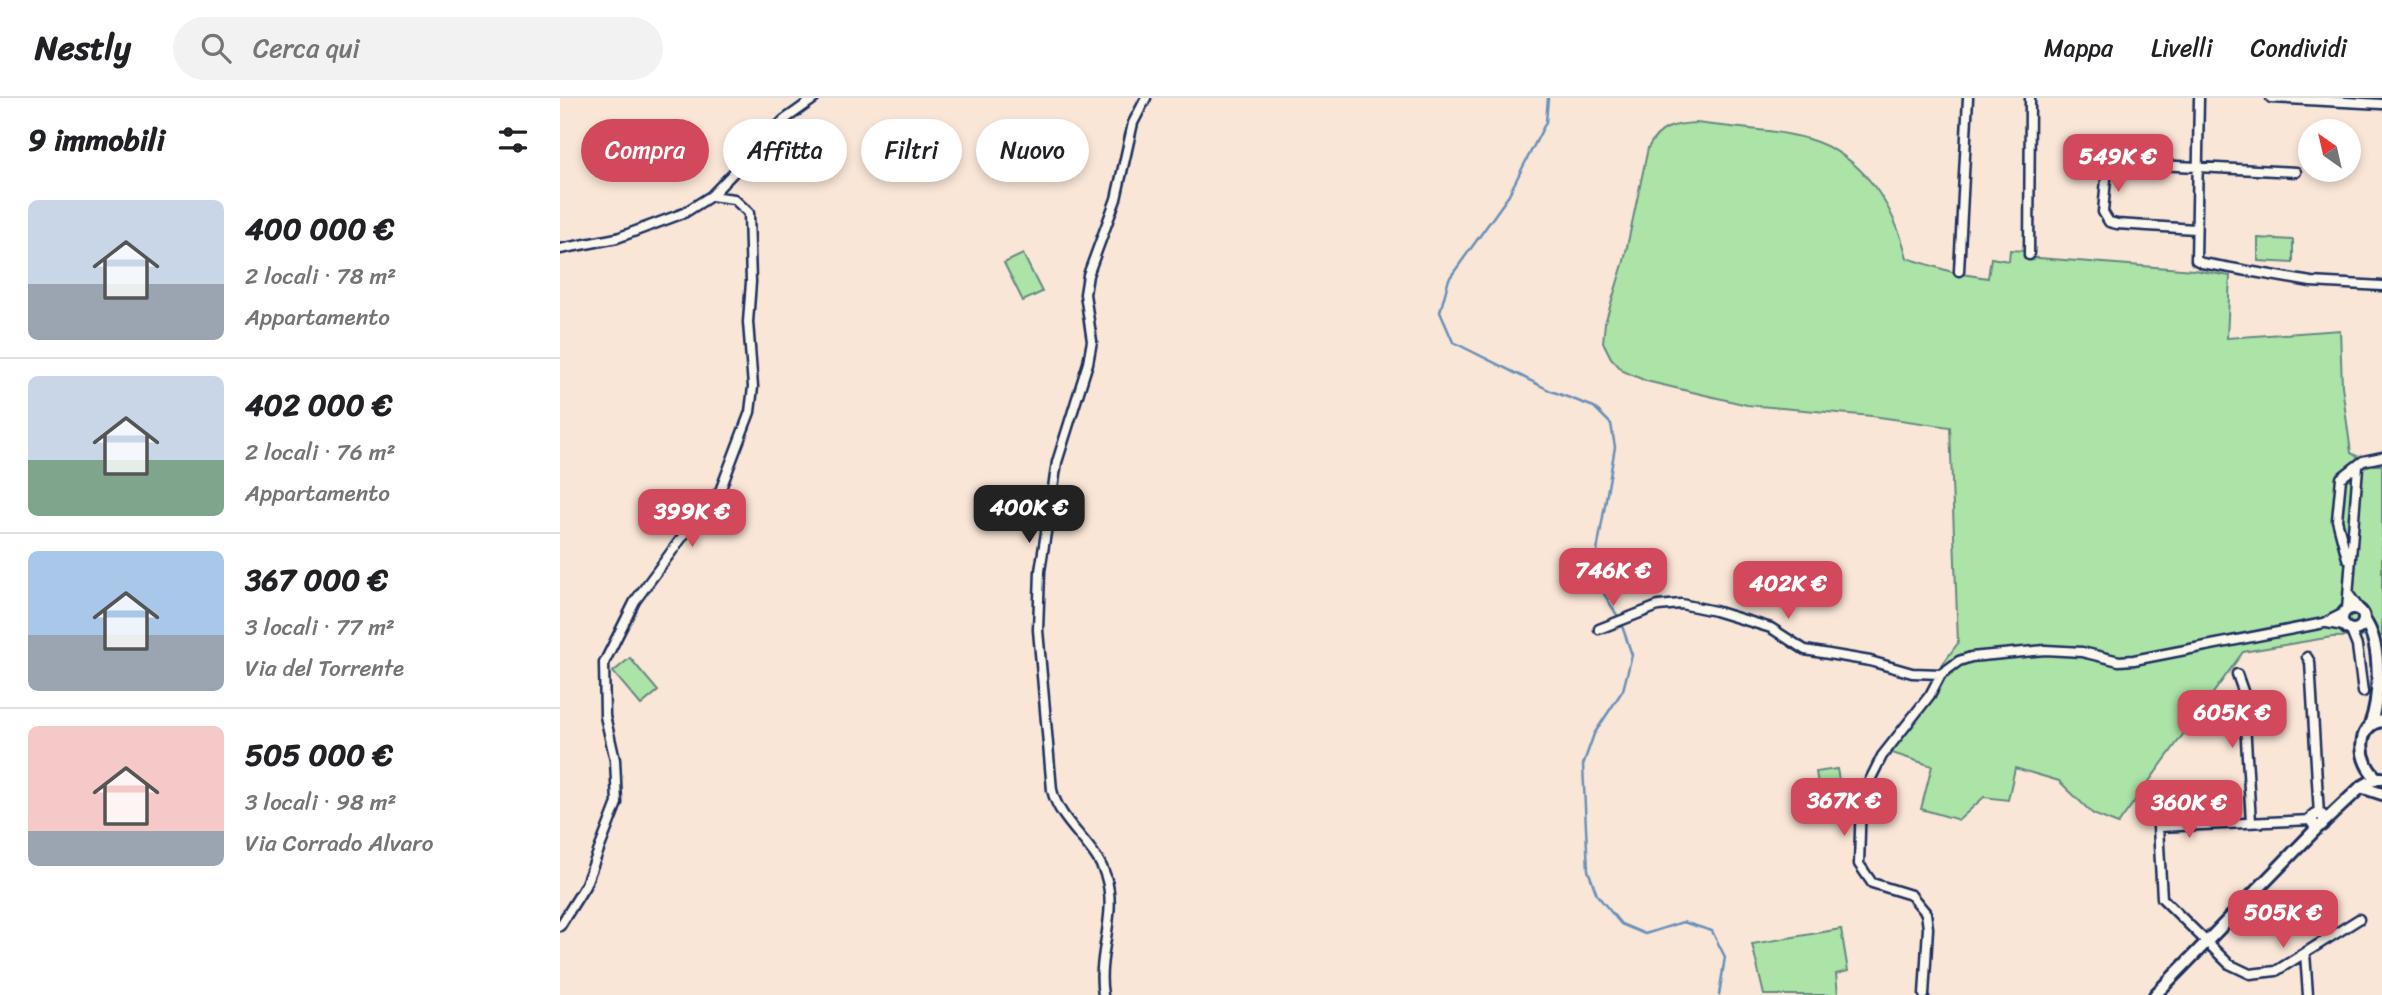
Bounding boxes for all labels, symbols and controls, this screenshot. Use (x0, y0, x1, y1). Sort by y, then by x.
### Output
search box (173, 17, 663, 80)
text: Nestly (35, 19, 131, 77)
text: Cerca qui (253, 25, 360, 71)
text: Mappa (2044, 27, 2113, 69)
text: Livelli (2151, 27, 2213, 69)
text: Condividi (2251, 27, 2347, 69)
icon: search (197, 29, 235, 67)
text: 9 immobili (28, 113, 165, 167)
chip: Compra (581, 119, 709, 182)
chip: Affitta (723, 119, 847, 182)
chip: Filtri (861, 119, 962, 182)
chip: Nuovo (976, 119, 1089, 182)
north arrow (2298, 119, 2361, 182)
map controls (2298, 119, 2361, 182)
icon: filters (494, 121, 532, 159)
pin: 549K € (2061, 134, 2175, 194)
text: 549K € (2079, 136, 2157, 177)
text: 400 000 € (245, 202, 394, 256)
icon: home (84, 228, 168, 312)
text: 2 locali · 78 m² (245, 256, 396, 297)
text: Appartamento (245, 297, 390, 338)
text: 402 000 € (245, 378, 392, 432)
icon: home (84, 404, 168, 488)
text: 2 locali · 76 m² (245, 432, 395, 473)
text: Appartamento (245, 473, 390, 514)
pin: 400K € (972, 486, 1086, 545)
text: 400K € (990, 487, 1068, 528)
pin: 399K € (635, 490, 749, 549)
text: 399K € (654, 491, 730, 532)
pin: 746K € (1556, 548, 1670, 608)
text: 746K € (1575, 550, 1651, 591)
text: 367 000 € (245, 553, 388, 607)
pin: 402K € (1731, 561, 1845, 621)
text: 402K € (1749, 563, 1827, 604)
icon: home (84, 579, 168, 663)
text: 3 locali · 77 m² (245, 607, 395, 648)
text: Via del Torrente (245, 648, 404, 689)
pin: 605K € (2175, 690, 2289, 750)
text: 605K € (2194, 692, 2270, 733)
text: 505 000 € (245, 728, 393, 782)
icon: home (84, 754, 168, 838)
pin: 367K € (1787, 778, 1901, 838)
text: 367K € (1807, 780, 1881, 821)
pin: 360K € (2132, 780, 2246, 840)
text: 3 locali · 98 m² (245, 782, 397, 823)
text: 360K € (2151, 782, 2227, 823)
text: Via Corrado Alvaro (245, 823, 433, 864)
pin: 505K € (2226, 890, 2340, 950)
text: 505K € (2244, 892, 2322, 933)

